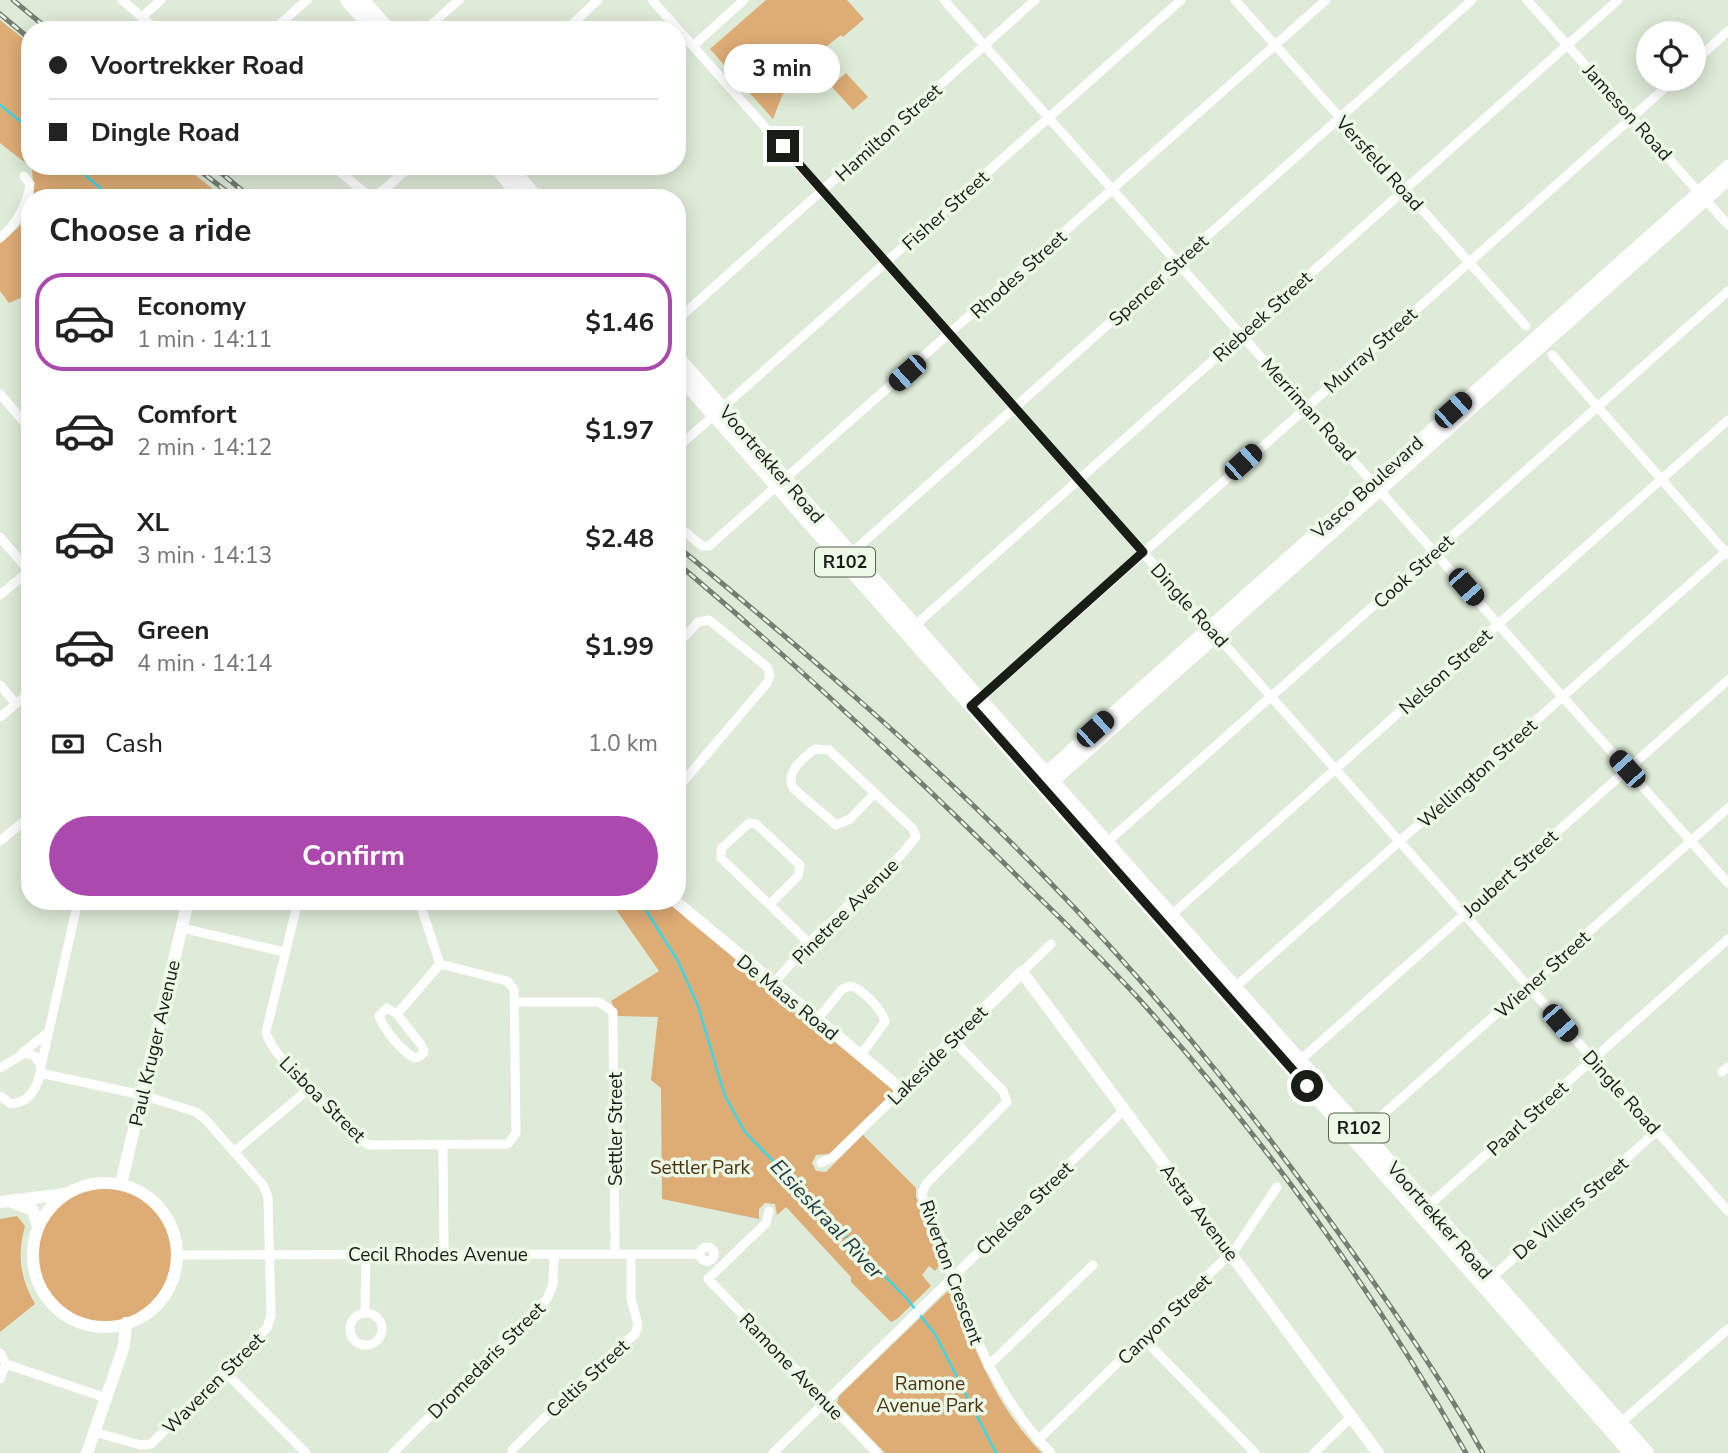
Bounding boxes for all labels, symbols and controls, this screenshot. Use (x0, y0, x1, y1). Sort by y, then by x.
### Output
map controls (1636, 21, 1706, 91)
button: locate (1636, 21, 1706, 91)
callout: 3 min (725, 44, 841, 94)
text: Voortrekker Road (91, 48, 304, 83)
text: 3 min (752, 53, 812, 84)
street label: Jameson Road (1576, 58, 1678, 167)
street label: Hamilton Street (830, 78, 948, 188)
street label: Versfeld Road (1329, 110, 1429, 217)
text: Dingle Road (91, 115, 240, 150)
route end (767, 130, 799, 162)
street label: Fisher Street (897, 165, 995, 257)
text: Choose a ride (49, 209, 251, 252)
street label: Rhodes Street (965, 224, 1073, 325)
street label: Spencer Street (1103, 229, 1214, 333)
street label: Riebeek Street (1208, 265, 1318, 368)
text: Economy (137, 289, 246, 324)
icon: car (53, 291, 116, 354)
street label: Murray Street (1319, 302, 1423, 400)
text: $1.46 (585, 305, 654, 340)
text: 1 min · 14:11 (137, 324, 272, 355)
car (885, 351, 930, 395)
street label: Merriman Road (1255, 352, 1362, 467)
car (1431, 388, 1476, 432)
text: Comfort (137, 397, 237, 432)
icon: car (53, 399, 116, 462)
street label: Voortrekker Road (712, 399, 830, 529)
text: $1.97 (585, 413, 654, 448)
street label: Vasco Boulevard (1305, 430, 1429, 546)
text: 2 min · 14:12 (137, 432, 272, 463)
car (1221, 440, 1266, 484)
text: XL (137, 505, 169, 540)
icon: car (53, 507, 116, 570)
text: $2.48 (585, 521, 654, 556)
street label: Cook Street (1368, 529, 1460, 615)
text: 3 min · 14:13 (137, 540, 272, 571)
road number: R102 (815, 548, 875, 576)
street label: Dingle Road (1144, 558, 1234, 653)
car (1445, 564, 1488, 610)
text: Green (137, 613, 210, 648)
icon: car (53, 615, 116, 678)
street label: Nelson Street (1394, 623, 1498, 721)
text: $1.99 (585, 629, 654, 664)
text: 4 min · 14:14 (137, 648, 272, 679)
car (1073, 707, 1118, 751)
street label: Wellington Street (1412, 713, 1543, 834)
icon: cash (49, 725, 87, 763)
text: Cash (105, 726, 163, 761)
text: 1.0 km (588, 728, 658, 759)
car (1606, 746, 1649, 792)
button: Confirm (49, 816, 658, 896)
street label: Joubert Street (1457, 824, 1564, 924)
street label: Pinetree Avenue (787, 853, 905, 971)
street label: Wiener Street (1489, 925, 1596, 1025)
street label: De Maas Road (731, 949, 844, 1047)
street label: Paul Kruger Avenue (123, 958, 187, 1129)
street label: Lakeside Street (882, 1000, 994, 1111)
car (1539, 1000, 1582, 1046)
street label: Dingle Road (1576, 1045, 1666, 1140)
street label: Lisboa Street (273, 1051, 371, 1149)
route start (1291, 1070, 1323, 1102)
street label: Settler Street (603, 1072, 629, 1186)
street label: Paarl Street (1481, 1075, 1574, 1162)
road number: R102 (1329, 1114, 1389, 1142)
street label: De Villiers Street (1507, 1151, 1634, 1266)
water label: Elsieskraal River (764, 1153, 890, 1285)
park label: Settler Park (650, 1155, 751, 1181)
street label: Voortrekker Road (1380, 1155, 1498, 1285)
street label: Chelsea Street (971, 1156, 1079, 1262)
street label: Astra Avenue (1154, 1159, 1244, 1267)
street label: Riverton Crescent (913, 1197, 989, 1348)
street label: Cecil Rhodes Avenue (348, 1242, 528, 1268)
street label: Canyon Street (1112, 1268, 1217, 1371)
street label: Dromedaris Street (422, 1296, 551, 1425)
street label: Ramone Avenue (733, 1307, 849, 1426)
street label: Waveren Street (157, 1327, 270, 1440)
street label: Celtis Street (541, 1333, 635, 1424)
park label: Ramone Avenue Park (876, 1371, 984, 1419)

